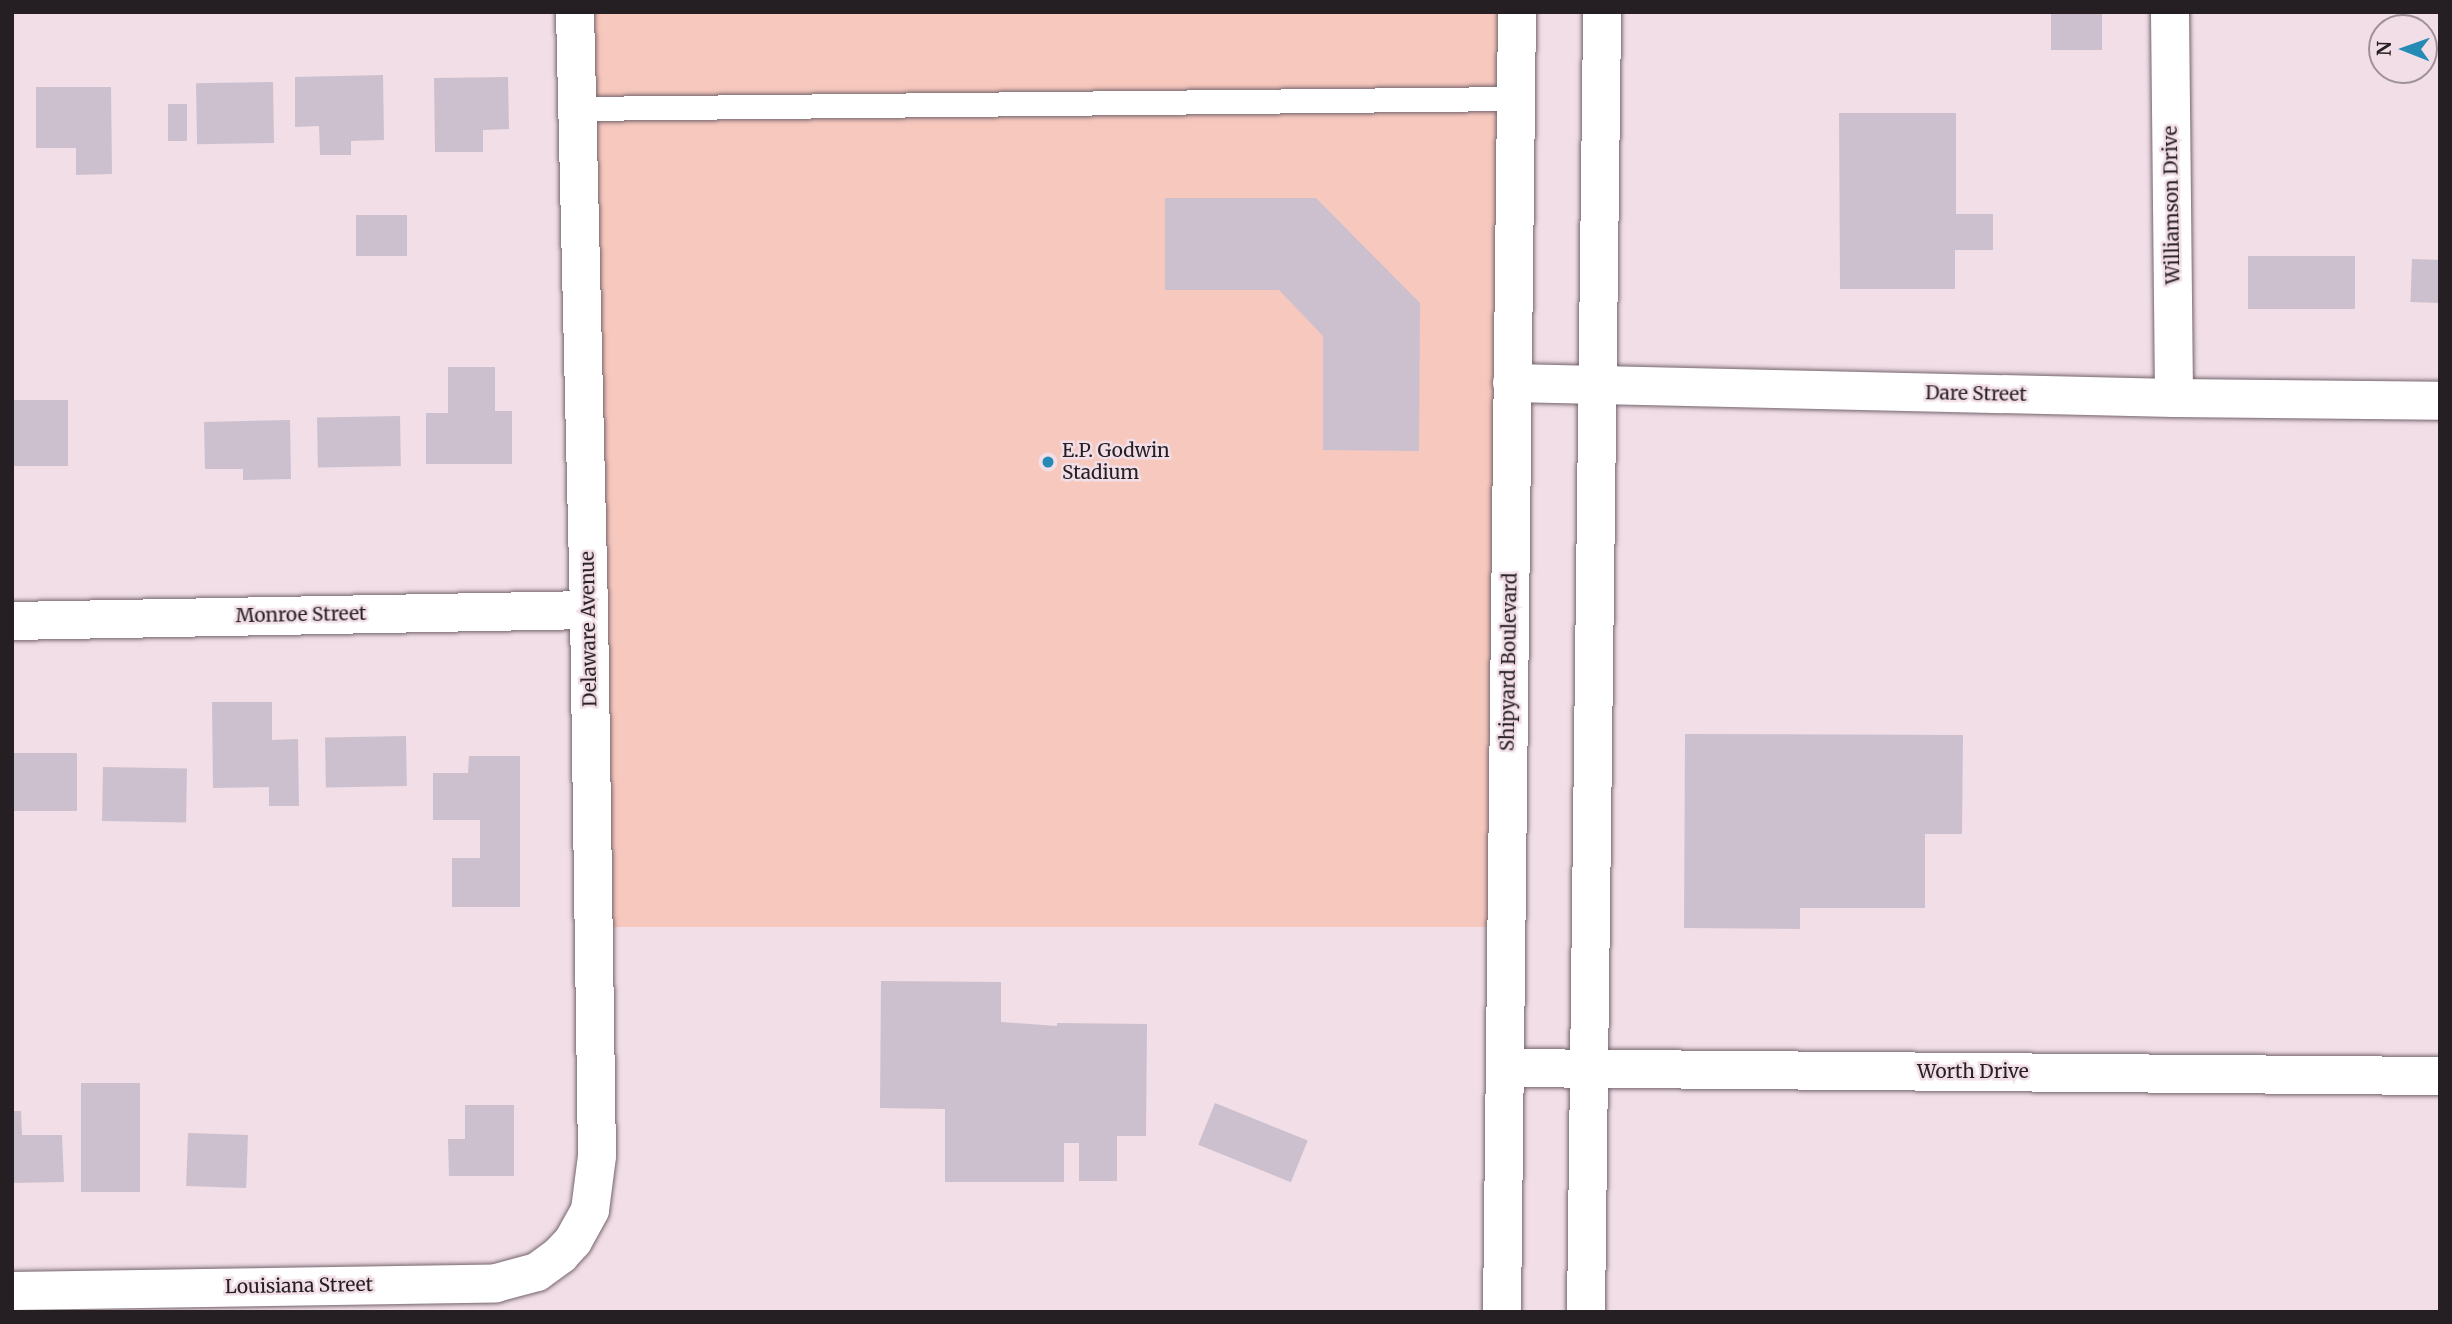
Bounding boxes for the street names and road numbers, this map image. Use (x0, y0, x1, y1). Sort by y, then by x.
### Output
street label: Williamson Drive (2159, 125, 2185, 285)
street label: Dare Street (1925, 382, 2027, 406)
street label: Delaware Avenue (576, 551, 602, 707)
street label: Shipyard Boulevard (1496, 573, 1522, 751)
street label: Monroe Street (235, 602, 367, 628)
street label: Worth Drive (1917, 1061, 2029, 1083)
street label: Louisiana Street (225, 1273, 373, 1299)

